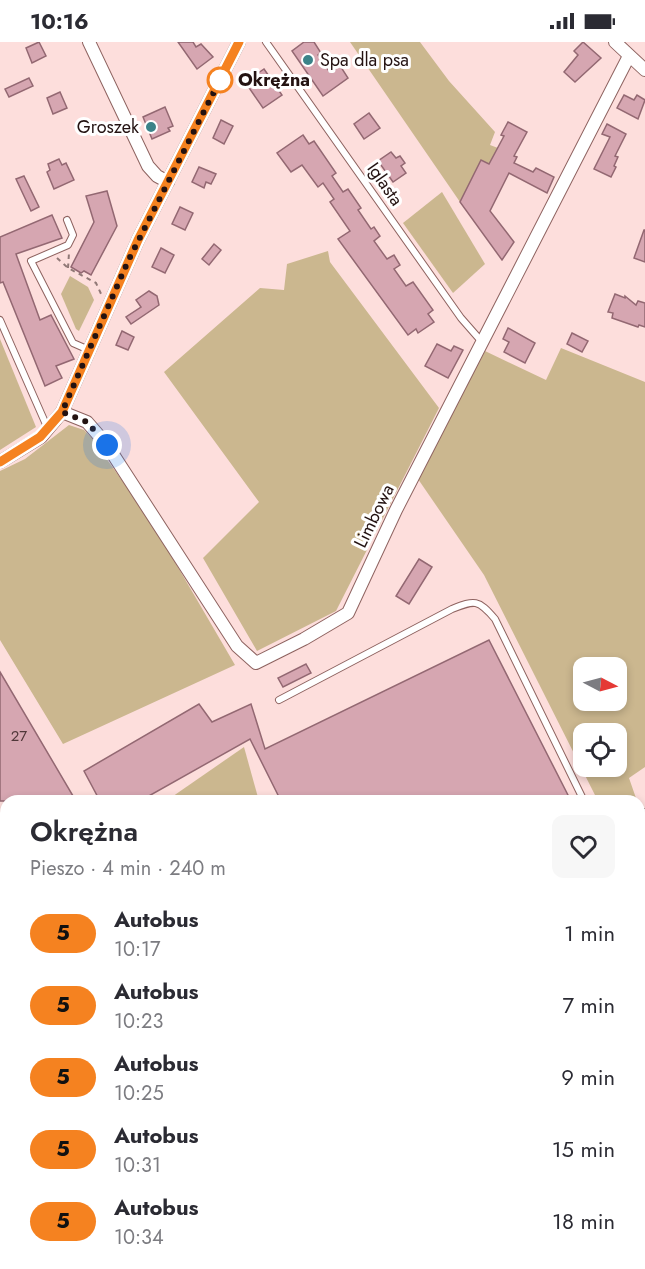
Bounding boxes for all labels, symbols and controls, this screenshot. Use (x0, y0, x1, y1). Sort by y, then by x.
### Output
text: 10:16 (30, 5, 89, 37)
place label: Spa dla psa (320, 47, 409, 73)
marker: Spa dla psa (301, 53, 315, 67)
marker: Okrężna (207, 67, 233, 93)
place label: Okrężna (238, 67, 310, 93)
place label: Groszek (77, 114, 139, 140)
marker: Groszek (144, 120, 158, 134)
street label: Iglasta (361, 157, 409, 211)
your location (92, 430, 122, 460)
street label: Limbowa (348, 480, 400, 552)
north arrow (573, 657, 627, 711)
map controls (573, 657, 627, 777)
button: locate (573, 723, 627, 777)
house number: 27 (11, 725, 27, 747)
text: Okrężna (30, 811, 138, 852)
button: heart (552, 815, 615, 878)
text: Pieszo · 4 min · 240 m (30, 854, 226, 883)
text: Autobus (114, 903, 199, 935)
text: 1 min (564, 917, 615, 949)
text: 5 (56, 918, 70, 948)
text: 10:17 (114, 935, 161, 964)
text: Autobus (114, 975, 199, 1007)
text: 7 min (562, 989, 615, 1021)
text: 5 (56, 990, 70, 1020)
text: 10:23 (114, 1007, 163, 1036)
text: Autobus (114, 1047, 199, 1079)
text: 9 min (561, 1061, 615, 1093)
text: 5 (56, 1062, 70, 1092)
text: 10:25 (114, 1079, 164, 1108)
text: Autobus (114, 1119, 199, 1151)
text: 15 min (552, 1133, 615, 1165)
text: 5 (56, 1134, 70, 1164)
text: 10:31 (114, 1151, 161, 1180)
text: Autobus (114, 1191, 199, 1223)
text: 18 min (552, 1205, 615, 1237)
text: 5 (56, 1206, 70, 1236)
text: 10:34 (114, 1223, 164, 1252)

